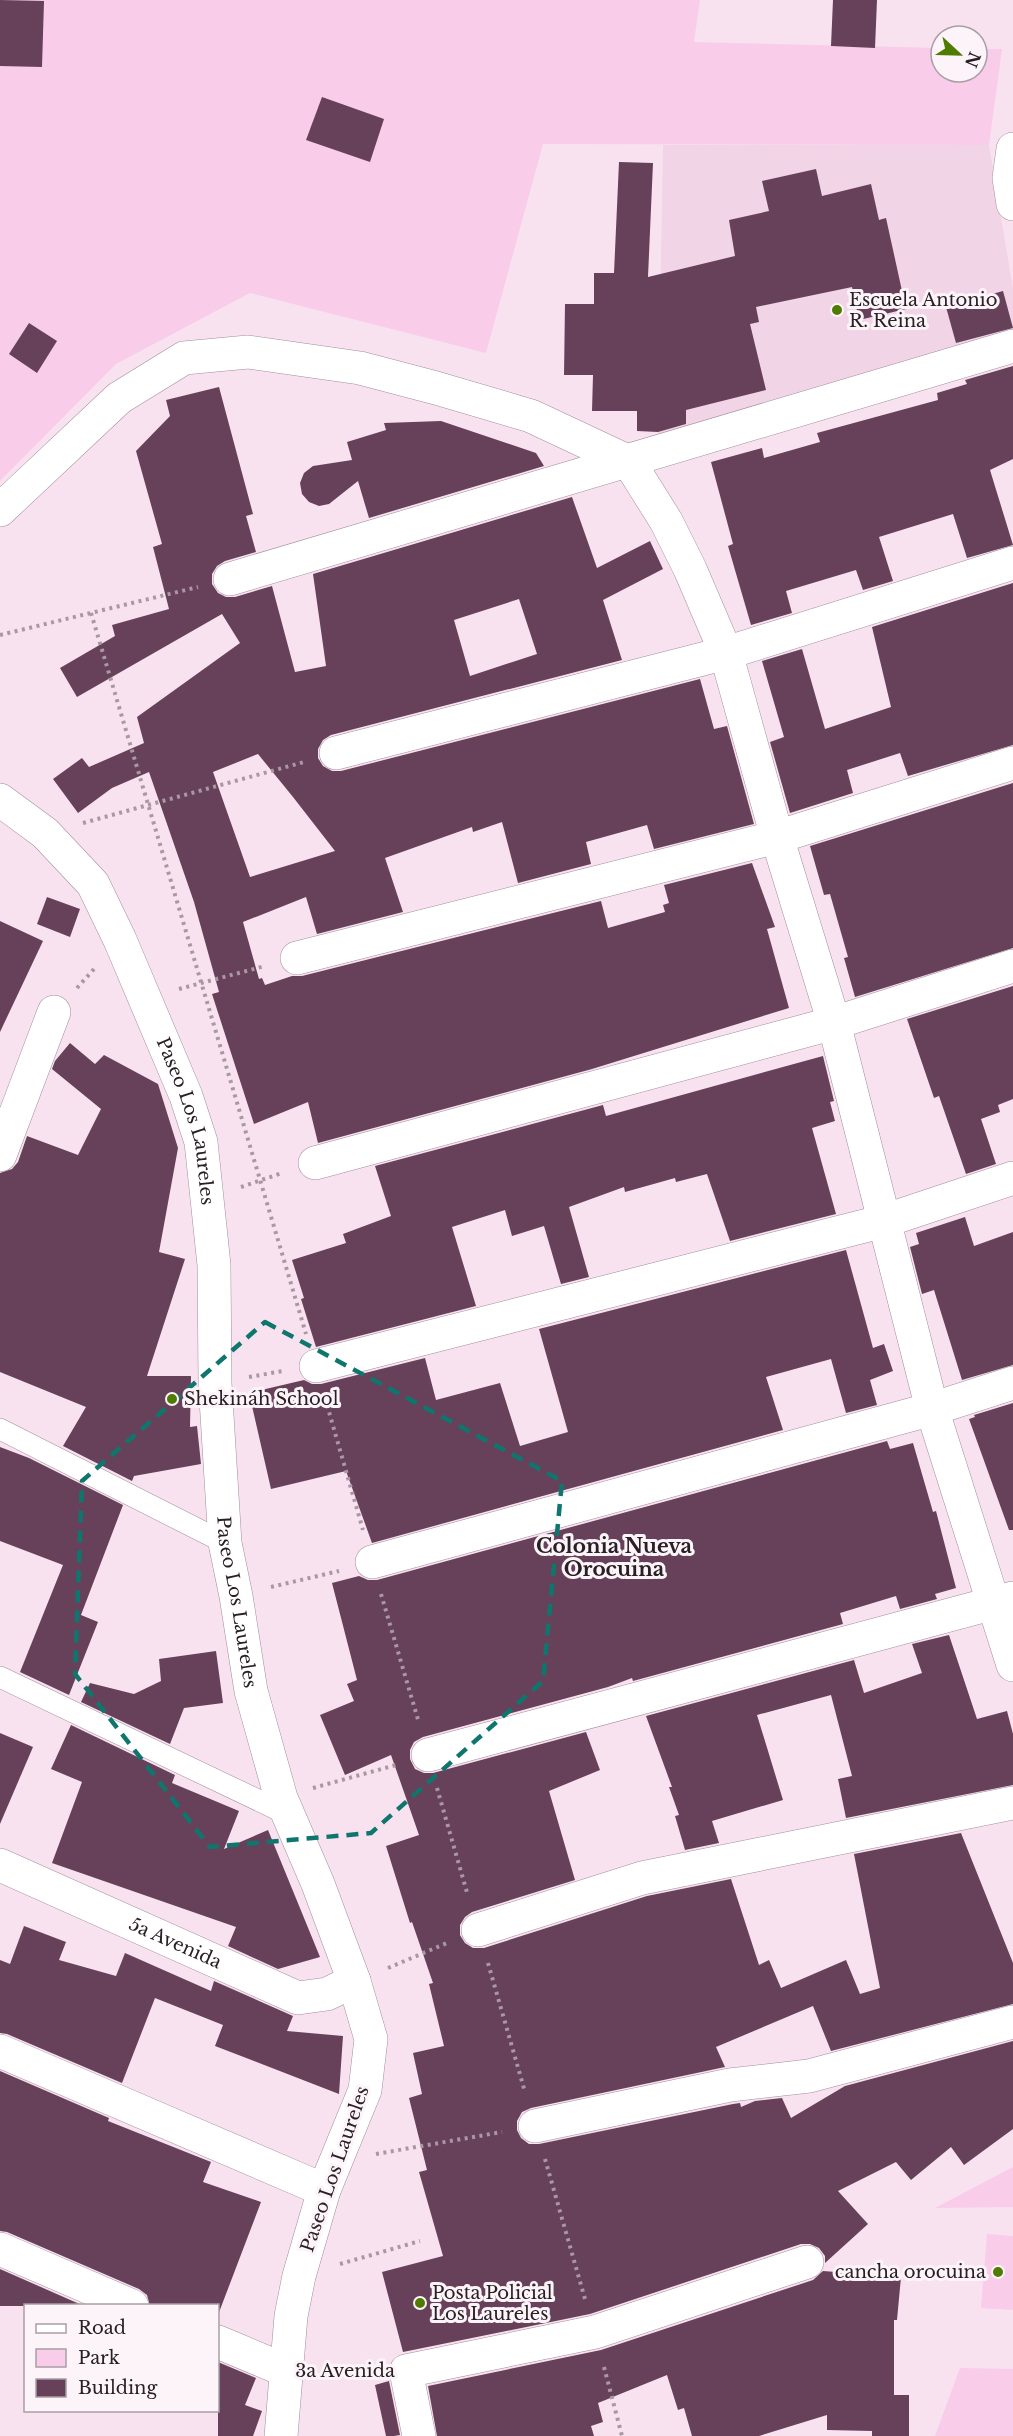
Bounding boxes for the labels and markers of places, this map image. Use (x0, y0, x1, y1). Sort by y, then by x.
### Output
place label: Escuela Antonio R. Reina (849, 289, 998, 332)
marker: Escuela Antonio R. Reina (830, 303, 844, 317)
place label: Shekináh School (184, 1388, 339, 1410)
marker: Shekináh School (165, 1392, 179, 1406)
place label: cancha orocuina (835, 2261, 986, 2283)
marker: cancha orocuina (991, 2265, 1005, 2279)
place label: Posta Policial Los Laureles (432, 2282, 553, 2325)
marker: Posta Policial Los Laureles (413, 2296, 427, 2310)

